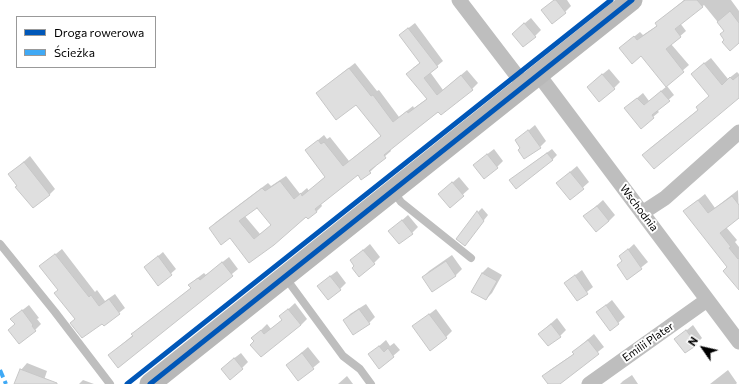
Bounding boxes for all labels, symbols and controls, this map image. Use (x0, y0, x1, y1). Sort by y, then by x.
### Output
legend (16, 16, 156, 68)
text: Droga rowerowa (54, 25, 144, 39)
text: Ścieżka (54, 45, 95, 59)
street label: Wschodnia (617, 182, 661, 234)
street label: Emilii Plater (620, 320, 676, 364)
north arrow (683, 328, 723, 368)
text: N (685, 334, 700, 348)

